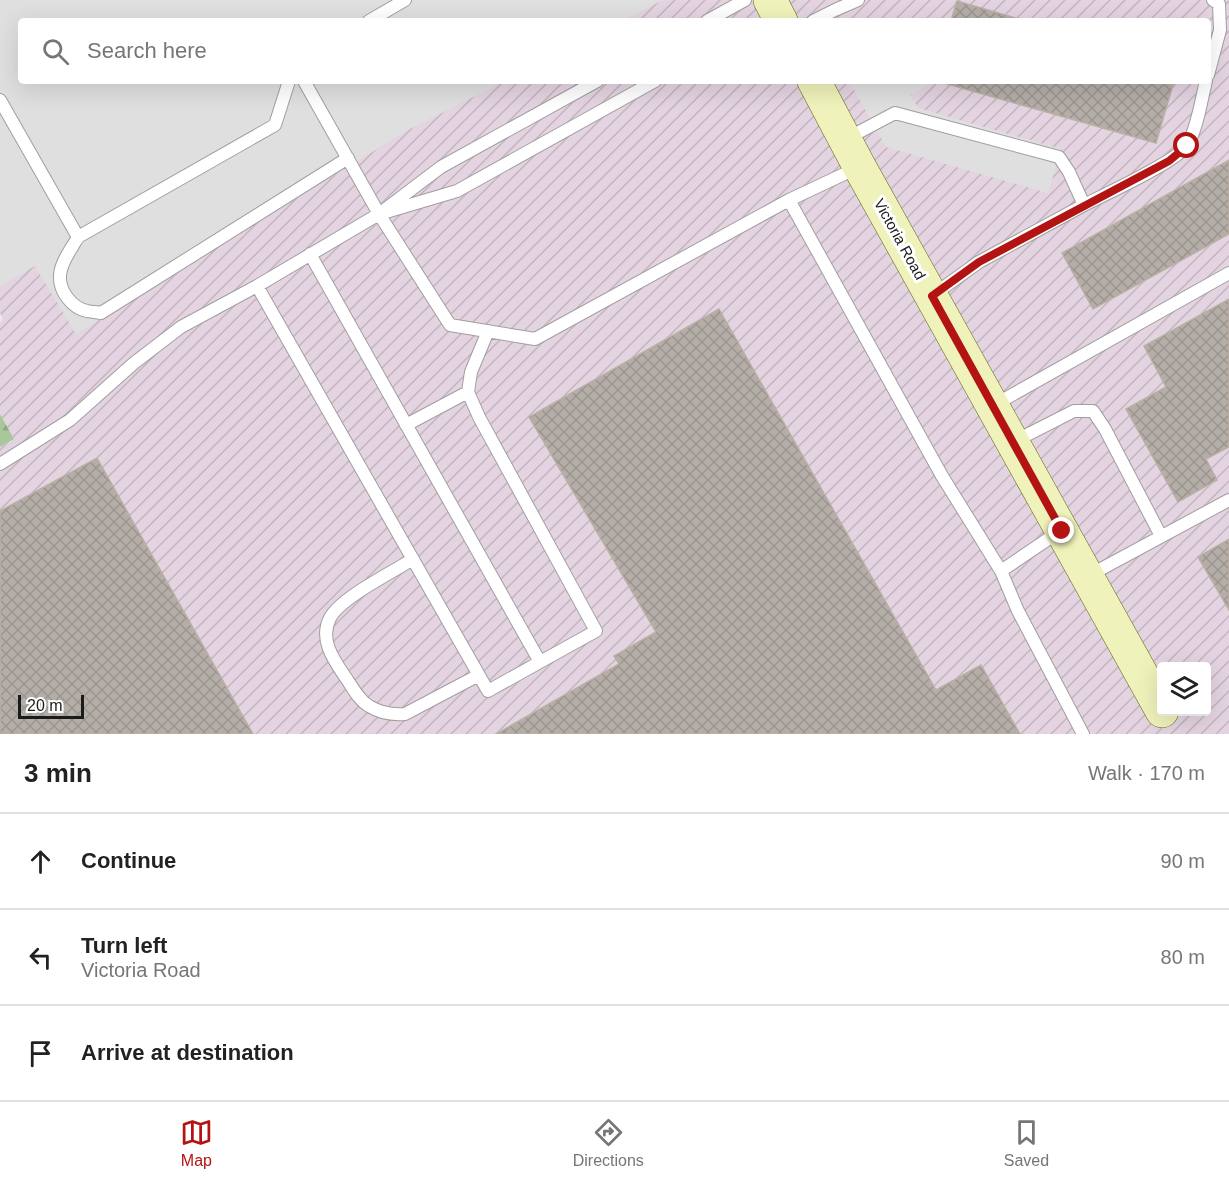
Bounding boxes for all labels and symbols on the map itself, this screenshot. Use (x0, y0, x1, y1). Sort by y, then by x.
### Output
route start (1173, 132, 1199, 158)
street label: Victoria Road (871, 196, 929, 282)
route end (1048, 517, 1074, 543)
scale bar (18, 692, 84, 720)

